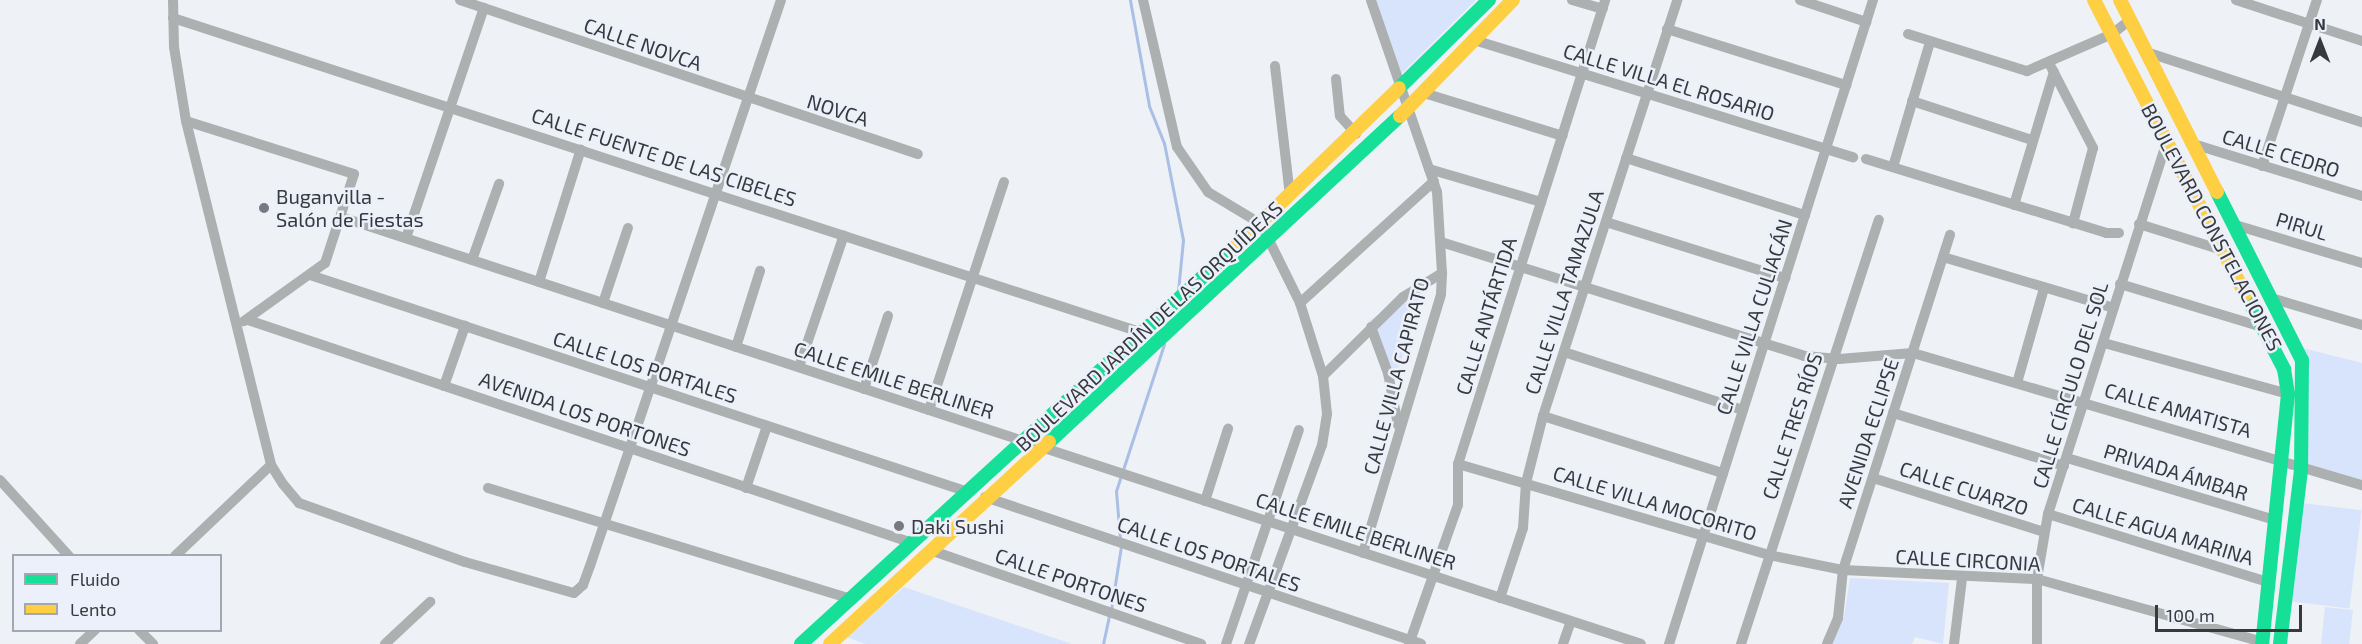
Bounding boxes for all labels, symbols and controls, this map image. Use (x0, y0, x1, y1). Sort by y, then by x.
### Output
north arrow (2290, 12, 2350, 72)
street label: CALLE NOVCA (581, 13, 705, 75)
text: N (2314, 14, 2326, 33)
street label: CALLE VILLA EL ROSARIO (1560, 38, 1778, 126)
street label: NOVCA (804, 89, 872, 131)
street label: BOULEVARD CONSTELACIONES (2137, 99, 2287, 355)
street label: CALLE FUENTE DE LAS CIBELES (529, 103, 799, 211)
street label: CALLE CEDRO (2219, 124, 2343, 182)
place label: Buganvilla - Salón de Fiestas (276, 184, 424, 231)
street label: CALLE VILLA TAMAZULA (1519, 186, 1609, 398)
street label: BOULEVARD JARDÍN DE LAS ORQUÍDEAS (1010, 196, 1288, 456)
marker: Buganvilla - Salón de Fiestas (257, 201, 271, 215)
street label: PIRUL (2273, 207, 2331, 245)
street label: CALLE VILLA CULIACÁN (1711, 216, 1797, 418)
street label: CALLE ANTÁRTIDA (1451, 234, 1521, 398)
street label: CALLE VILLA CAPIRATO (1358, 274, 1434, 478)
street label: CALLE CÍRCULO DEL SOL (2027, 278, 2113, 492)
street label: CALLE LOS PORTALES (550, 326, 740, 408)
street label: CALLE EMILE BERLINER (791, 336, 997, 424)
street label: CALLE TRES RÍOS (1757, 349, 1827, 503)
street label: AVENIDA ECLIPSE (1832, 355, 1904, 511)
street label: AVENIDA LOS PORTONES (476, 366, 694, 462)
street label: CALLE AMATISTA (2102, 377, 2254, 443)
street label: PRIVADA ÁMBAR (2100, 439, 2252, 505)
street label: CALLE CUARZO (1897, 456, 2031, 520)
street label: CALLE VILLA MOCORITO (1550, 460, 1760, 546)
street label: CALLE EMILE BERLINER (1253, 487, 1459, 575)
street label: CALLE AGUA MARINA (2069, 492, 2257, 570)
street label: CALLE LOS PORTALES (1114, 511, 1304, 597)
place label: Daki Sushi (911, 514, 1004, 538)
marker: Daki Sushi (892, 519, 906, 533)
street label: CALLE PORTONES (992, 543, 1150, 617)
street label: CALLE CIRCONIA (1895, 544, 2041, 576)
legend (12, 554, 222, 632)
text: Fluido (70, 568, 120, 590)
scale bar (2158, 593, 2305, 631)
text: Lento (70, 598, 116, 620)
text: 100 m (2166, 604, 2215, 626)

